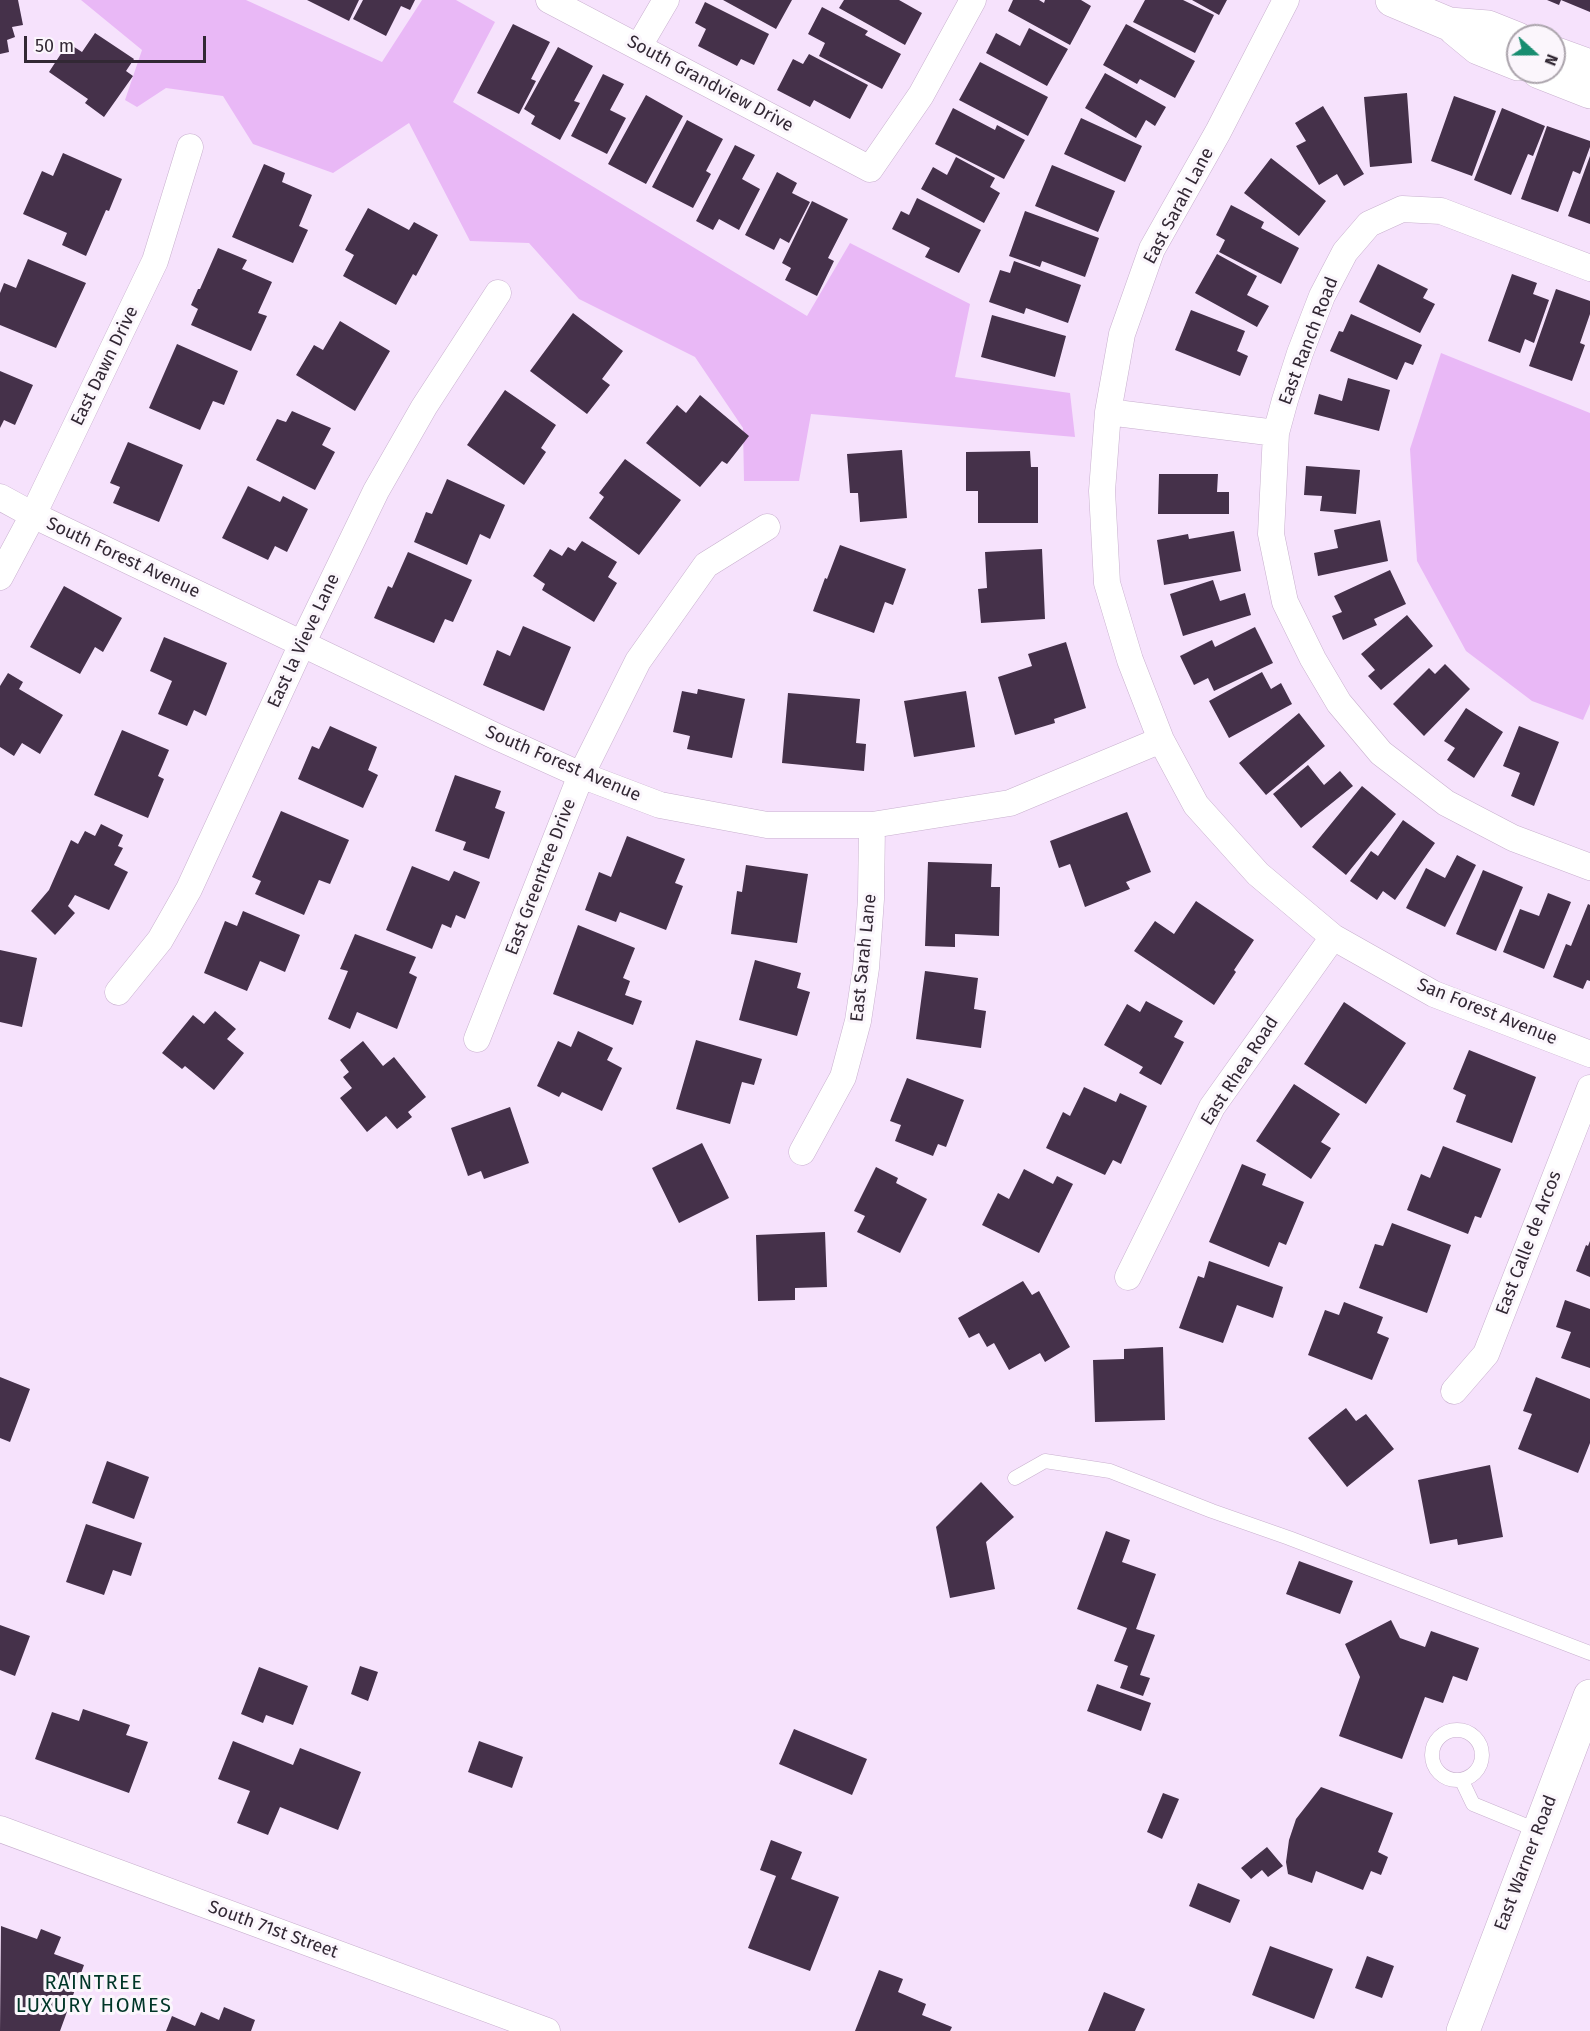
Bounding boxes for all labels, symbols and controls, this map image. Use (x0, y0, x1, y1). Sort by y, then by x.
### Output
scale bar (27, 24, 208, 62)
north arrow (1506, 24, 1566, 84)
street label: South Grandview Drive (623, 31, 797, 137)
text: 50 m (35, 35, 74, 57)
text: N (1541, 52, 1562, 68)
street label: East Sarah Lane (1139, 144, 1219, 268)
street label: East Ranch Road (1275, 274, 1343, 408)
street label: East Dawn Drive (67, 303, 143, 429)
street label: South Forest Avenue (43, 513, 203, 603)
street label: East la Vieve Lane (263, 570, 345, 712)
street label: South Forest Avenue (482, 721, 644, 807)
street label: East Greentree Drive (501, 796, 581, 958)
street label: East Sarah Lane (847, 893, 881, 1023)
street label: San Forest Avenue (1414, 974, 1560, 1050)
street label: East Rhea Road (1197, 1012, 1283, 1130)
street label: East Calle de Arcos (1492, 1168, 1566, 1318)
street label: East Warner Road (1490, 1792, 1562, 1934)
street label: South 71st Street (205, 1896, 341, 1964)
district label: RAINTREE LUXURY HOMES (16, 1971, 172, 2018)

